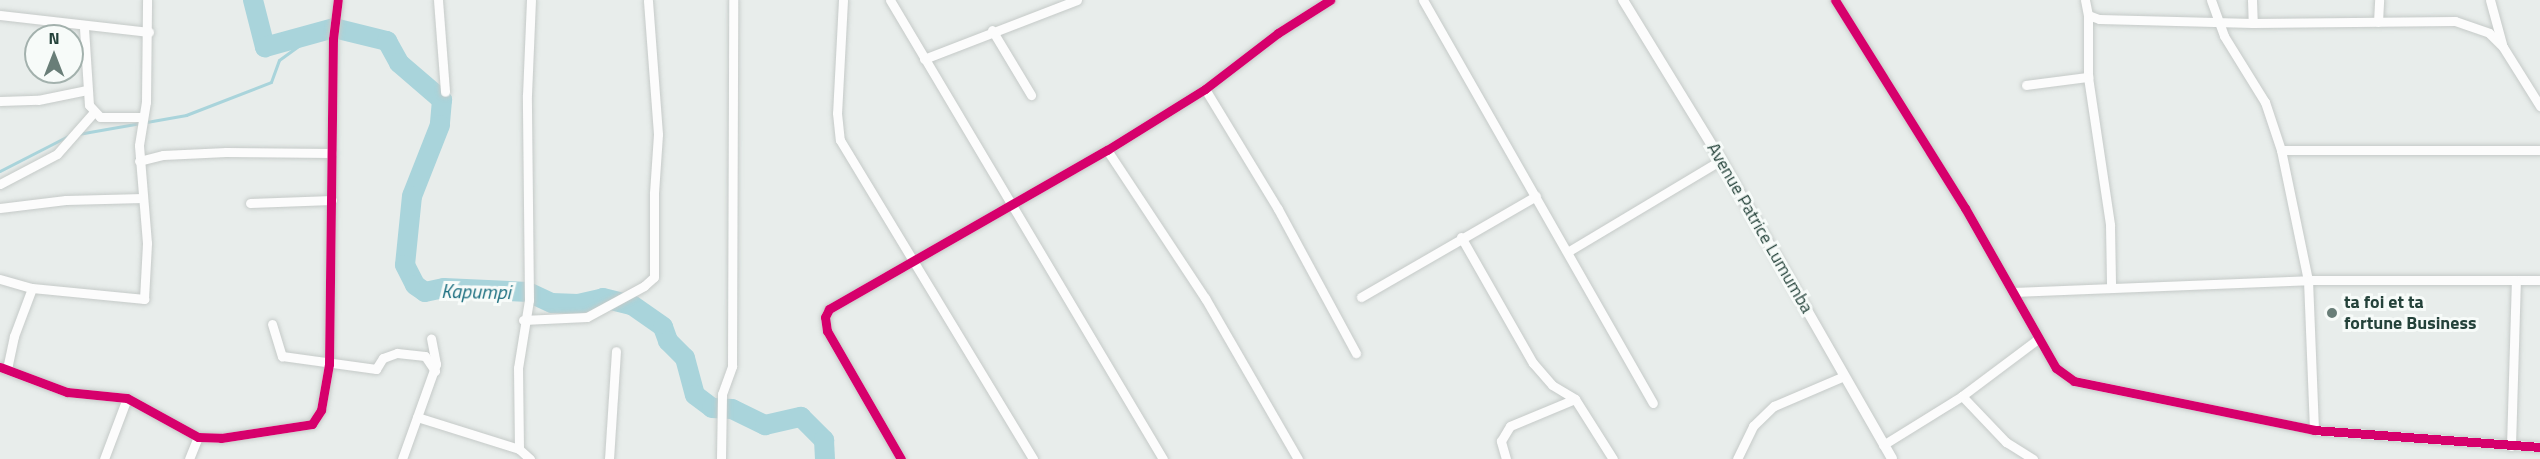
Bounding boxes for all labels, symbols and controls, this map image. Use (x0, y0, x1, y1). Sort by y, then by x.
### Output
north arrow (24, 24, 84, 84)
text: N (48, 26, 60, 50)
street label: Avenue Patrice Lumumba (1702, 139, 1818, 317)
water label: Kapumpi (441, 278, 511, 304)
place label: ta foi et ta fortune Business (2344, 292, 2476, 334)
marker: ta foi et ta fortune Business (2325, 306, 2339, 320)

